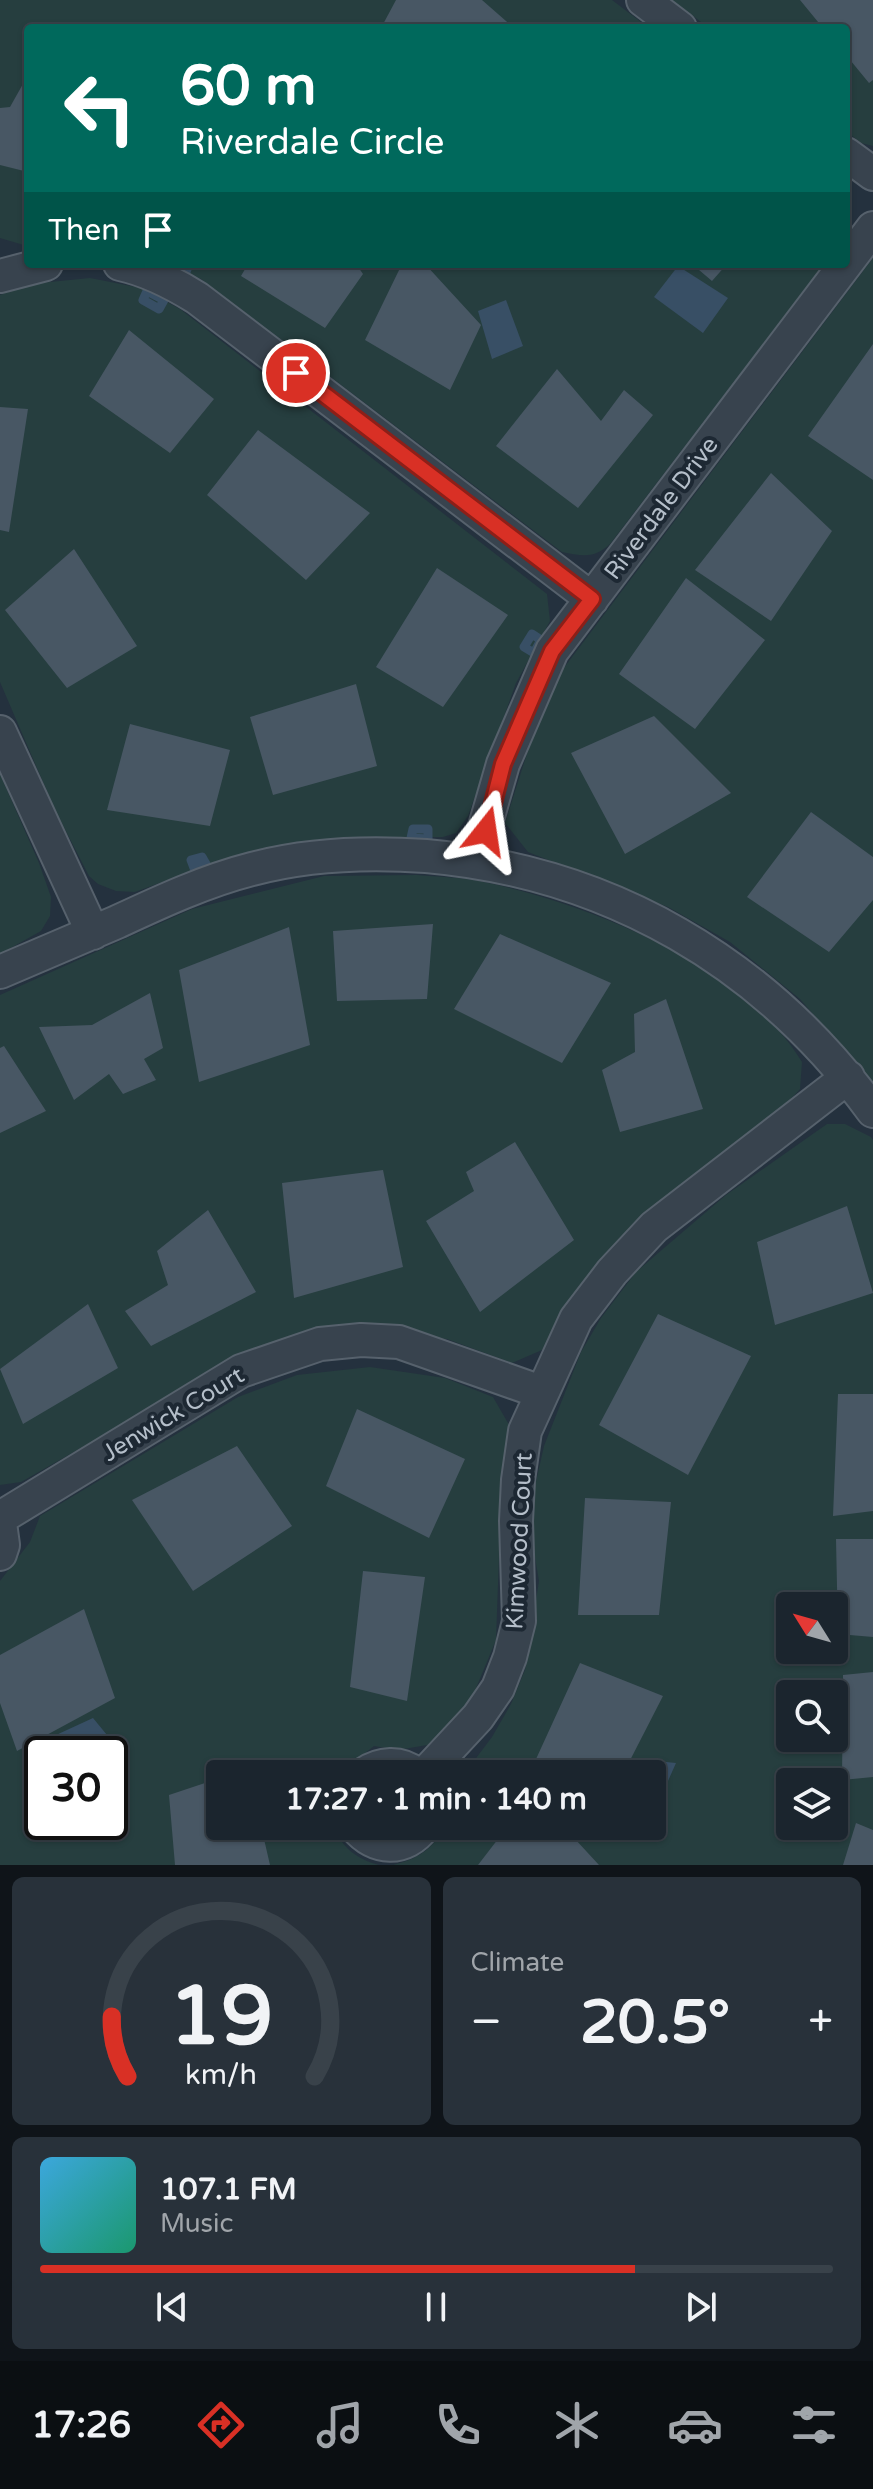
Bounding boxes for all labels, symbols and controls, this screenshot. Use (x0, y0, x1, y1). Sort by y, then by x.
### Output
text: 60 m (180, 53, 316, 120)
icon: left (48, 56, 152, 160)
text: Riverdale Circle (180, 121, 444, 164)
icon: arrive (136, 208, 180, 252)
text: Then (48, 212, 120, 249)
pin (262, 339, 330, 407)
icon: arrive (274, 351, 318, 395)
street label: Riverdale Drive (598, 431, 725, 586)
position arrow (444, 789, 528, 873)
street label: Jenwick Court (97, 1361, 249, 1468)
street label: Kimwood Court (500, 1452, 539, 1630)
north arrow (776, 1592, 848, 1664)
map controls (776, 1592, 848, 1840)
button: search (776, 1680, 848, 1752)
speed limit sign: 30 (24, 1736, 128, 1840)
button: layers (776, 1768, 848, 1840)
text: 17:27 · 1 min · 140 m (285, 1781, 587, 1818)
text: Climate (471, 1947, 564, 1978)
text: 19 (169, 1967, 273, 2067)
text: 20.5° (580, 1987, 730, 2059)
text: − (471, 1996, 502, 2049)
text: + (808, 1996, 833, 2049)
text: km/h (185, 2058, 257, 2092)
text: 107.1 FM (160, 2171, 297, 2208)
text: Music (160, 2208, 233, 2239)
icon: previous (150, 2285, 194, 2329)
icon: pause (414, 2285, 458, 2329)
icon: next (679, 2285, 723, 2329)
icon: directions (193, 2397, 249, 2453)
icon: music (312, 2397, 368, 2453)
icon: phone (430, 2397, 486, 2453)
icon: climate (549, 2397, 605, 2453)
icon: car (667, 2397, 723, 2453)
icon: filters (786, 2397, 842, 2453)
text: 17:26 (31, 2404, 131, 2447)

